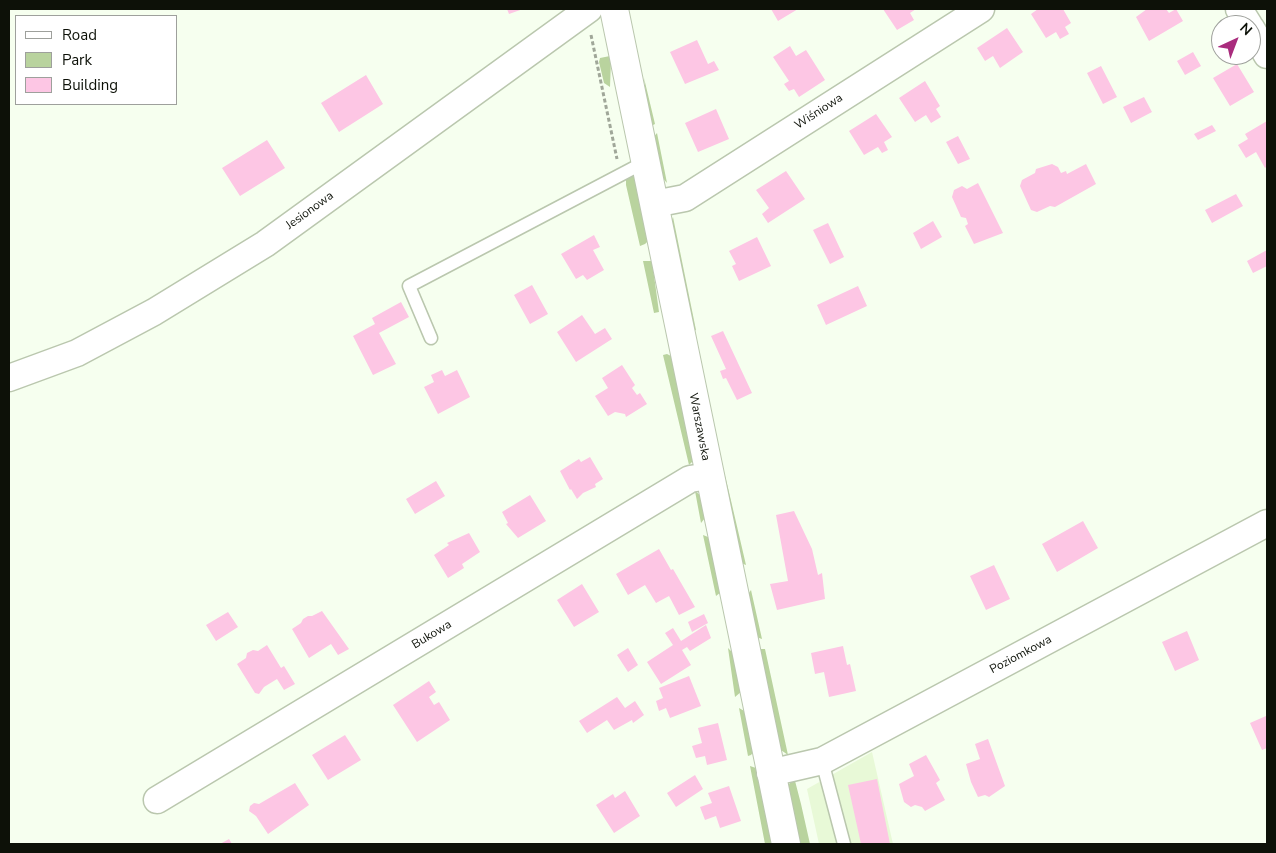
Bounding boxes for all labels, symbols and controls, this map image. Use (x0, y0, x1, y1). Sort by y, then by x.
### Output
legend (15, 15, 178, 105)
north arrow (1211, 15, 1261, 65)
text: N (1236, 19, 1256, 40)
text: Road (62, 25, 97, 45)
text: Park (62, 50, 92, 70)
text: Building (62, 75, 118, 95)
street label: Wiśniowa (792, 91, 846, 133)
street label: Jesionowa (283, 189, 337, 233)
street label: Warszawska (685, 392, 713, 462)
street label: Bukowa (410, 618, 454, 652)
street label: Poziomkowa (988, 633, 1054, 677)

